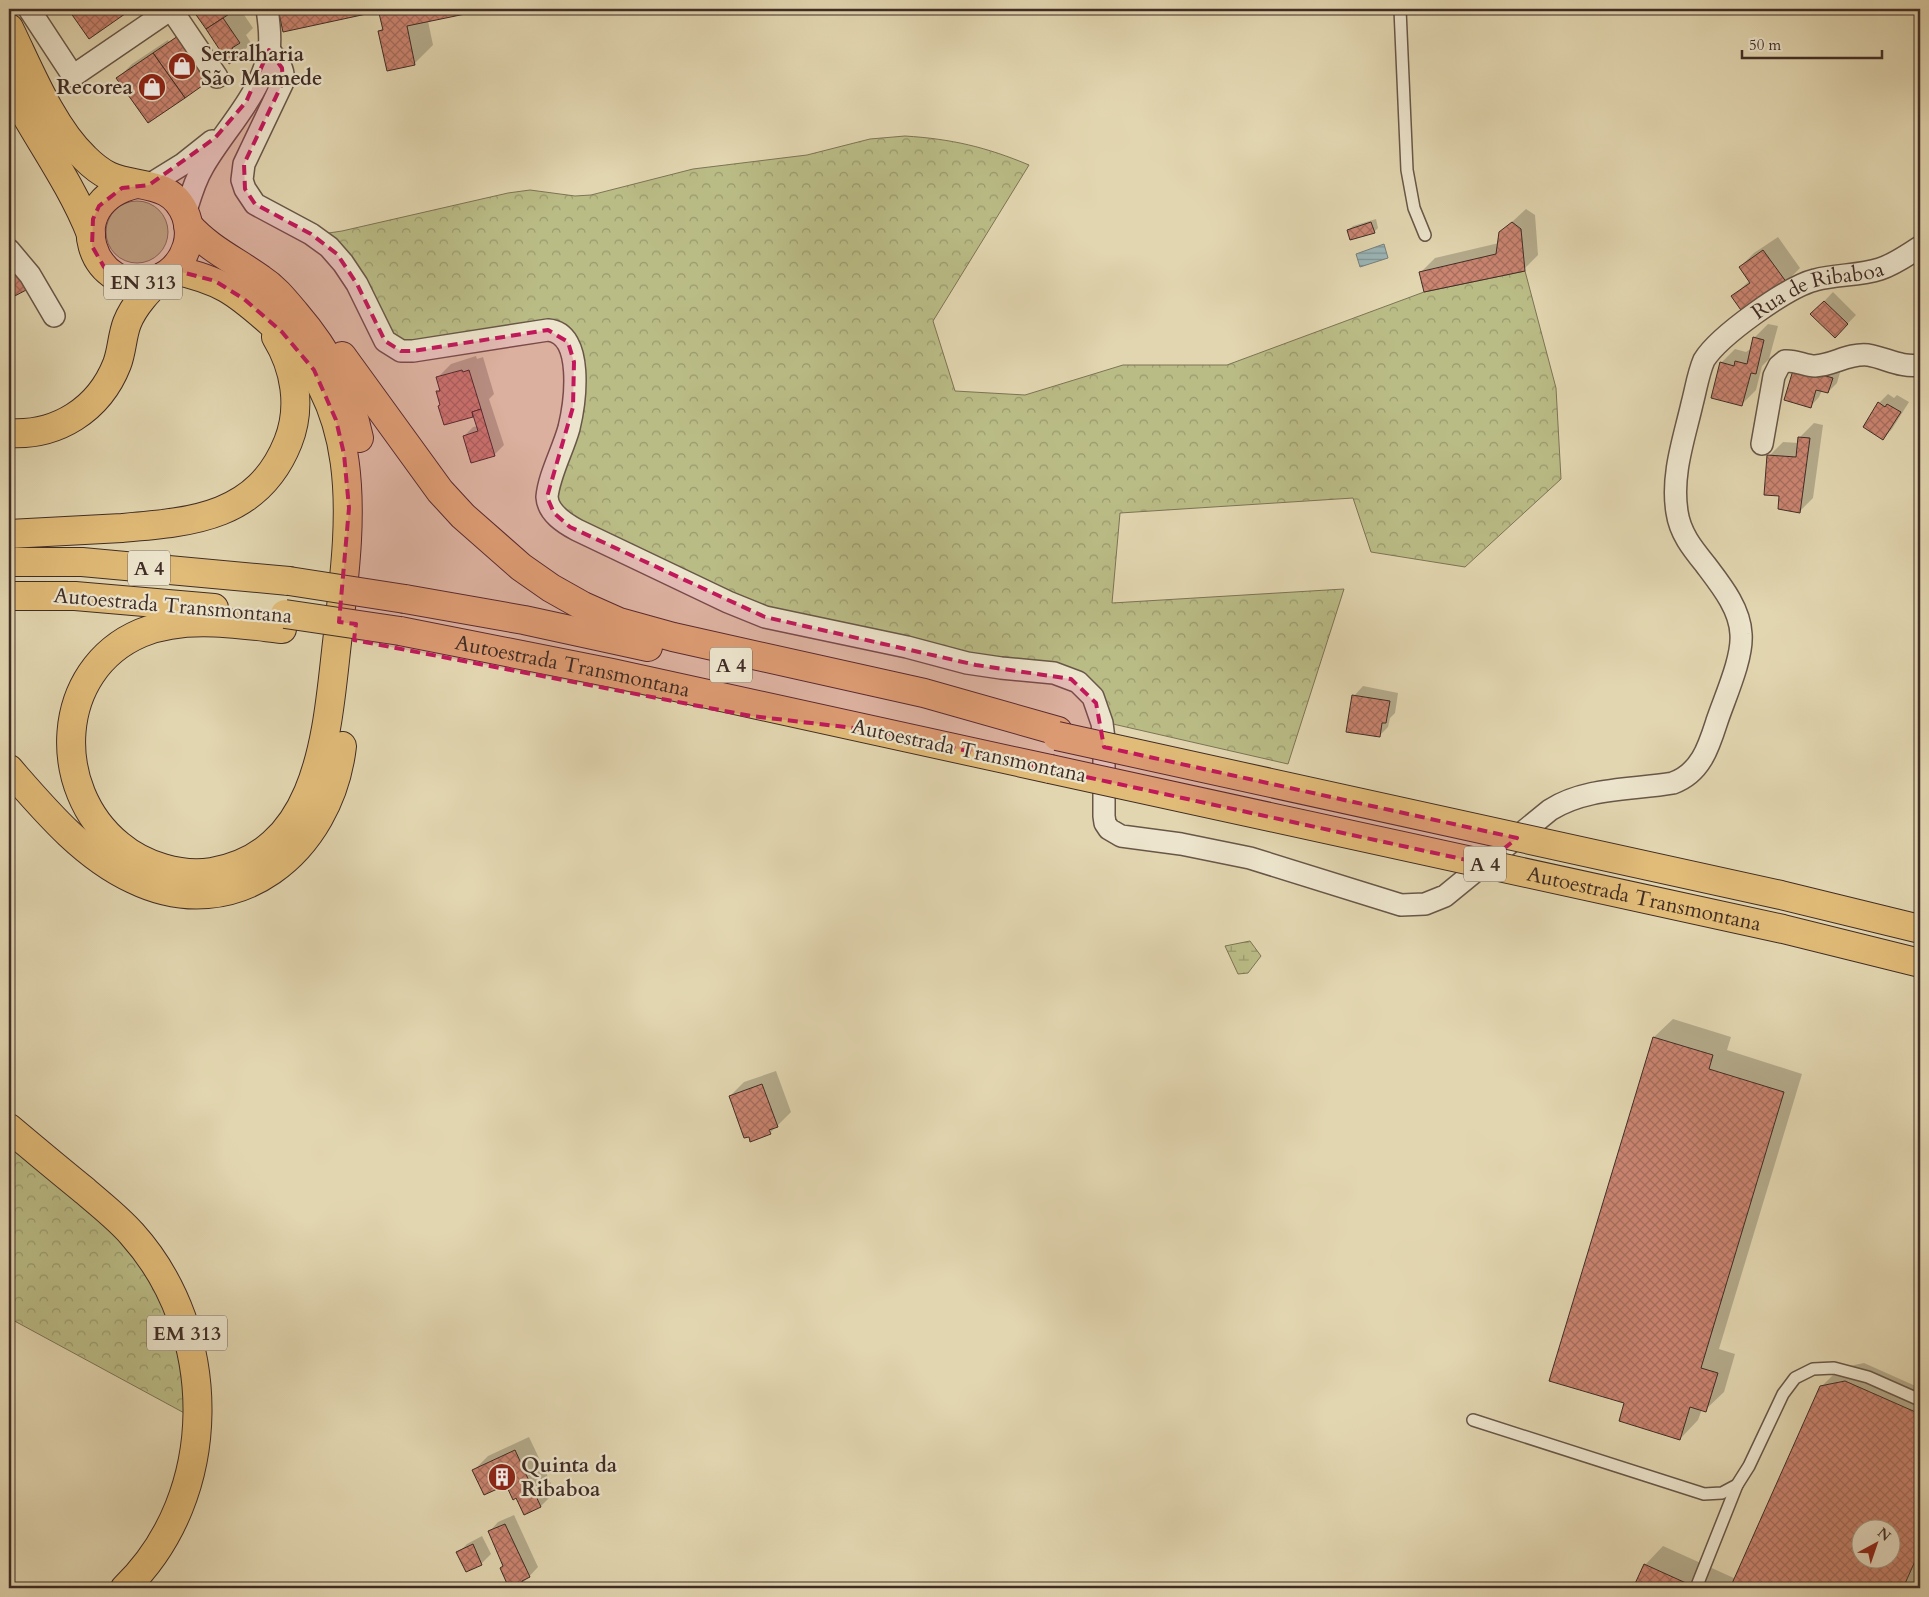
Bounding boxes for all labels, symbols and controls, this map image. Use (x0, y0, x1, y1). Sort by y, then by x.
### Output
scale bar (1742, 28, 1882, 60)
text: 50 m (1749, 35, 1781, 55)
place label: Serralharia São Mamede (201, 40, 322, 93)
shop icon: Serralharia São Mamede (167, 51, 197, 81)
shop icon: Recorea (137, 72, 167, 102)
place label: Recorea (56, 73, 134, 102)
street label: Rua de Ribaboa (1745, 254, 1887, 326)
road number: EN 313 (104, 264, 182, 300)
road number: A 4 (128, 550, 170, 586)
street label: Autoestrada Transmontana (53, 581, 293, 631)
street label: Autoestrada Transmontana (452, 628, 693, 704)
road number: A 4 (710, 648, 752, 682)
street label: Autoestrada Transmontana (849, 712, 1089, 790)
road number: A 4 (1464, 846, 1506, 882)
street label: Autoestrada Transmontana (1524, 859, 1764, 938)
road number: EM 313 (147, 1316, 227, 1350)
place label: Quinta da Ribaboa (521, 1451, 618, 1504)
building icon: Quinta da Ribaboa (487, 1462, 517, 1492)
north arrow (1852, 1520, 1902, 1570)
text: N (1873, 1523, 1895, 1546)

